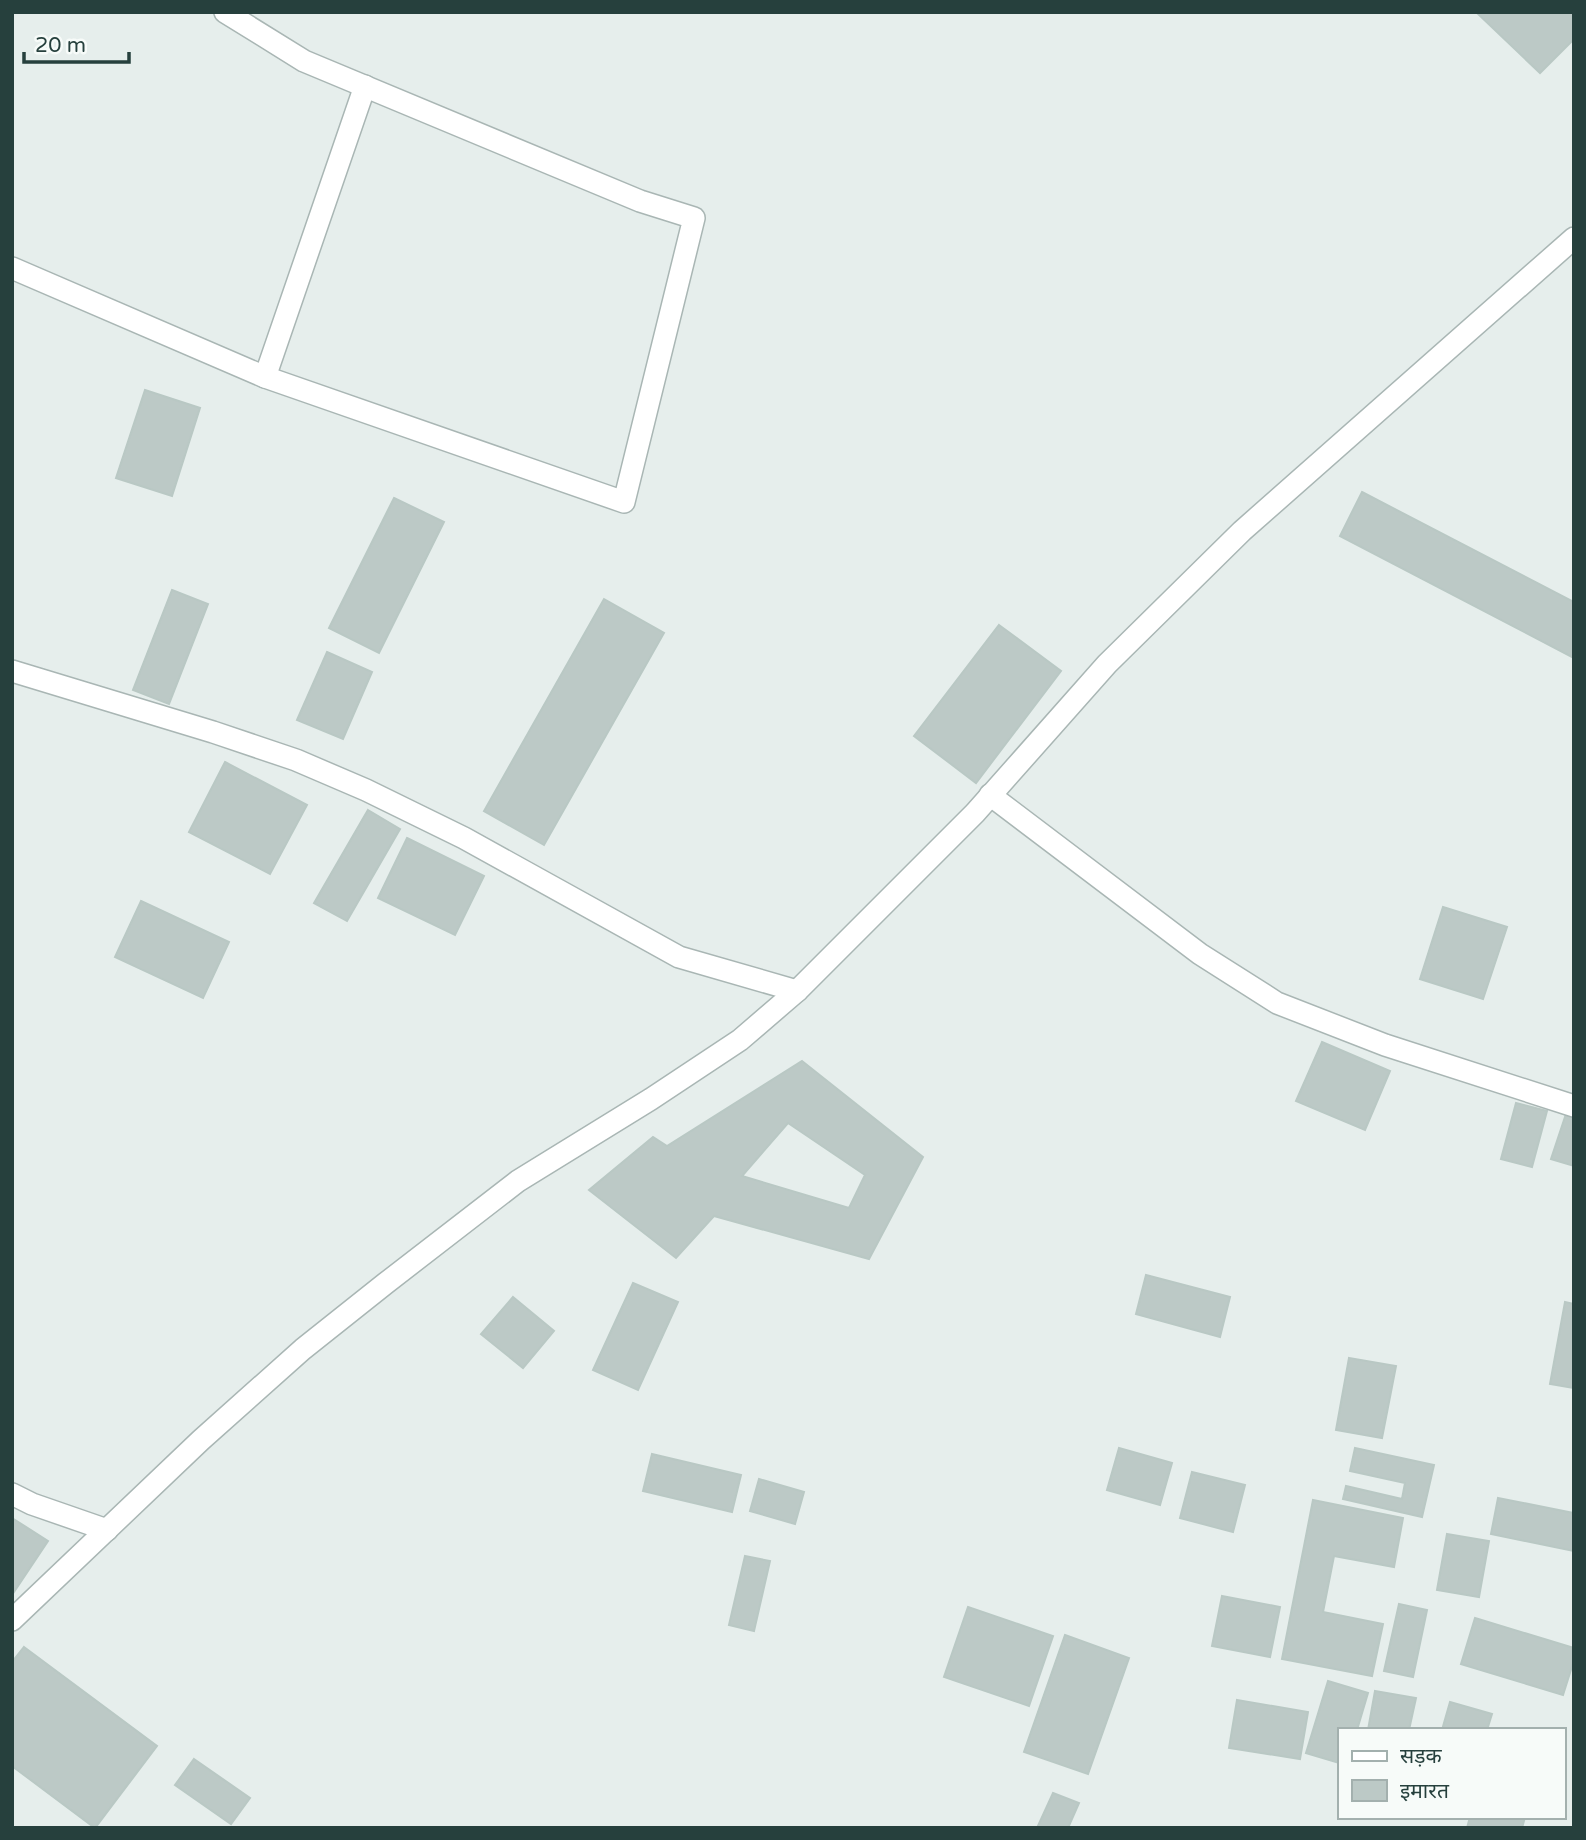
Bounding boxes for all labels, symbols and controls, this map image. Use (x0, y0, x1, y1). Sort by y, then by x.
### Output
scale bar (24, 21, 130, 65)
text: 20 m (35, 33, 86, 58)
legend (1338, 1728, 1565, 1819)
text: सड़क (1400, 1744, 1442, 1769)
text: इमारत (1400, 1779, 1450, 1804)

